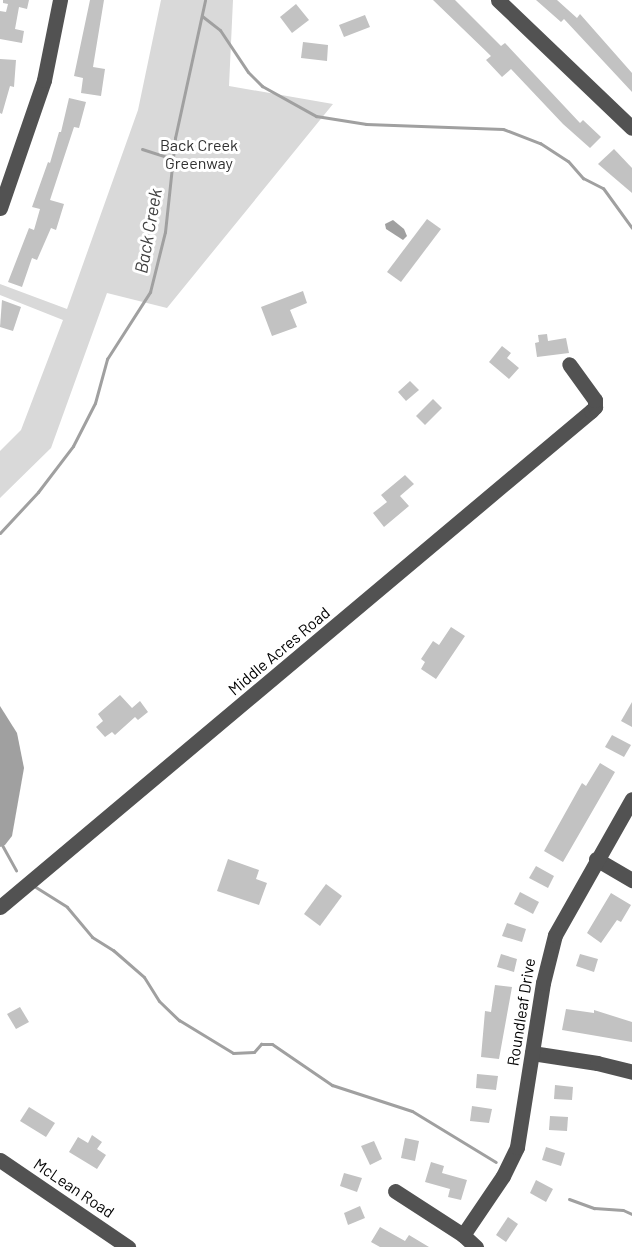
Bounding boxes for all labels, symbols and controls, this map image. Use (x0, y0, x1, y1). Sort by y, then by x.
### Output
park label: Back Creek Greenway (160, 135, 238, 173)
water label: Back Creek (130, 187, 166, 275)
street label: Middle Acres Road (224, 603, 334, 699)
street label: Roundleaf Drive (503, 957, 539, 1067)
street label: McLean Road (30, 1154, 118, 1222)

